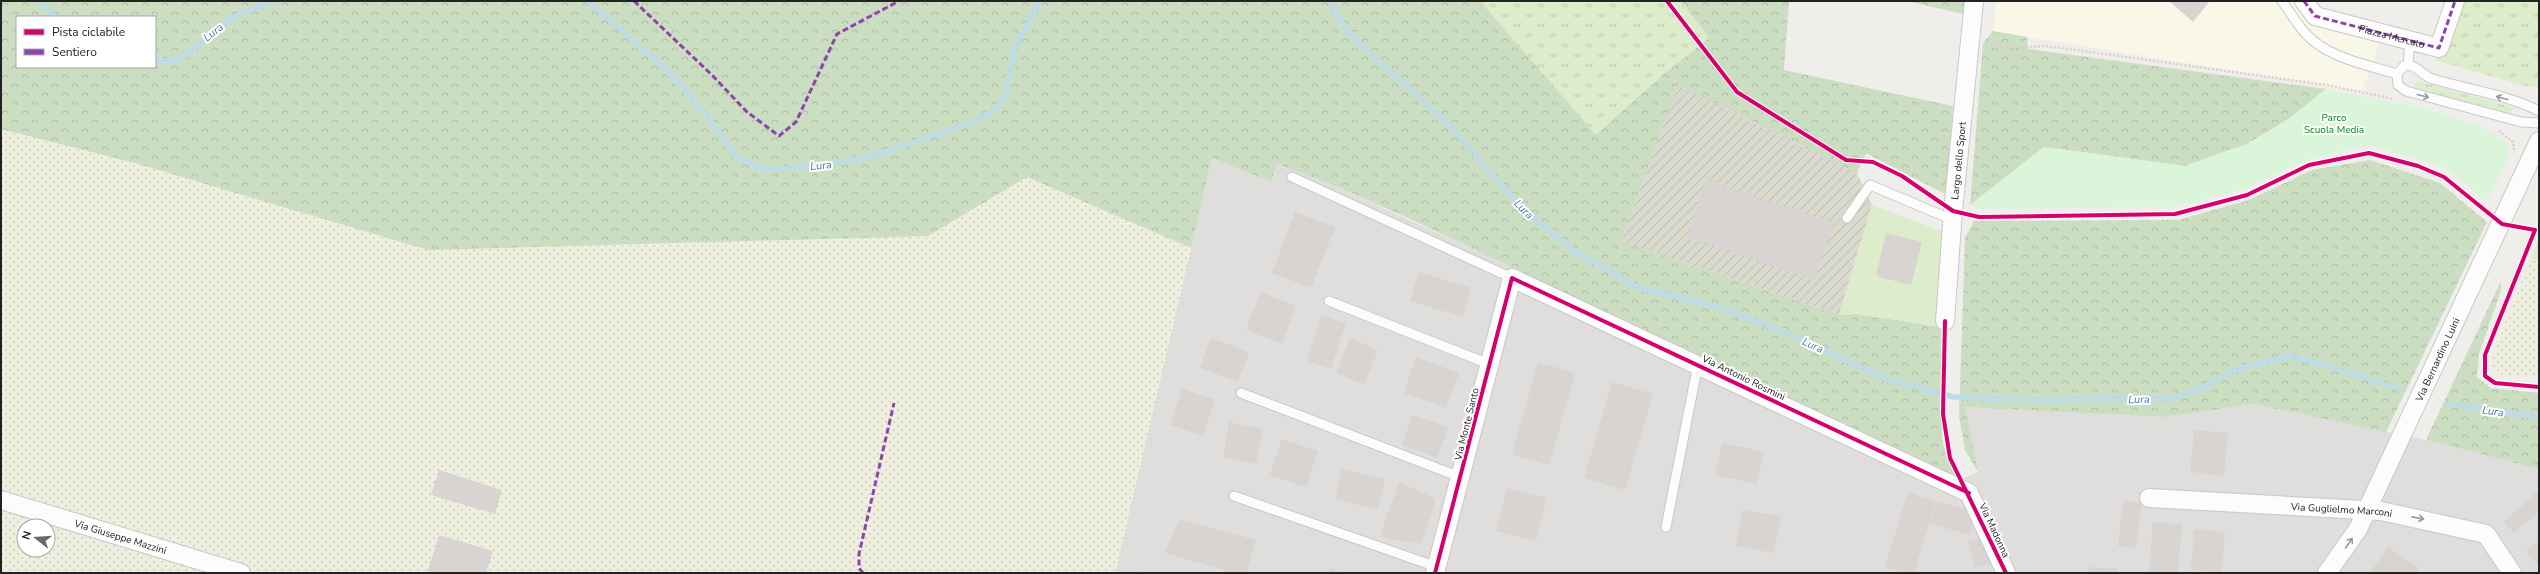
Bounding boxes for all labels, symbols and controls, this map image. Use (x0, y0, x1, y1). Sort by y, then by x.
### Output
legend (16, 16, 156, 68)
water label: Lura (200, 20, 227, 45)
street label: Piazza Mercato (2357, 22, 2426, 52)
text: Pista ciclabile (52, 24, 125, 40)
text: Sentiero (52, 44, 97, 60)
one-way arrow (2416, 92, 2429, 100)
one-way arrow (2496, 94, 2509, 102)
park label: Parco Scuola Media (2304, 111, 2364, 137)
street label: Largo dello Sport (1948, 120, 1970, 200)
water label: Lura (810, 157, 833, 174)
water label: Lura (1511, 196, 1537, 222)
street label: Via Bernardino Luini (2412, 316, 2464, 405)
water label: Lura (1800, 334, 1826, 357)
street label: Via Antonio Rosmini (1699, 351, 1788, 404)
street label: Via Monte Santo (1451, 386, 1483, 463)
water label: Lura (2128, 392, 2150, 407)
water label: Lura (2481, 403, 2505, 420)
street label: Via Madonna (1975, 500, 2013, 560)
street label: Via Guglielmo Marconi (2289, 500, 2393, 521)
one-way arrow (2411, 514, 2424, 522)
street label: Via Giuseppe Mazzini (72, 516, 168, 558)
north arrow (16, 518, 56, 558)
text: N (19, 529, 35, 541)
one-way arrow (2345, 538, 2353, 549)

